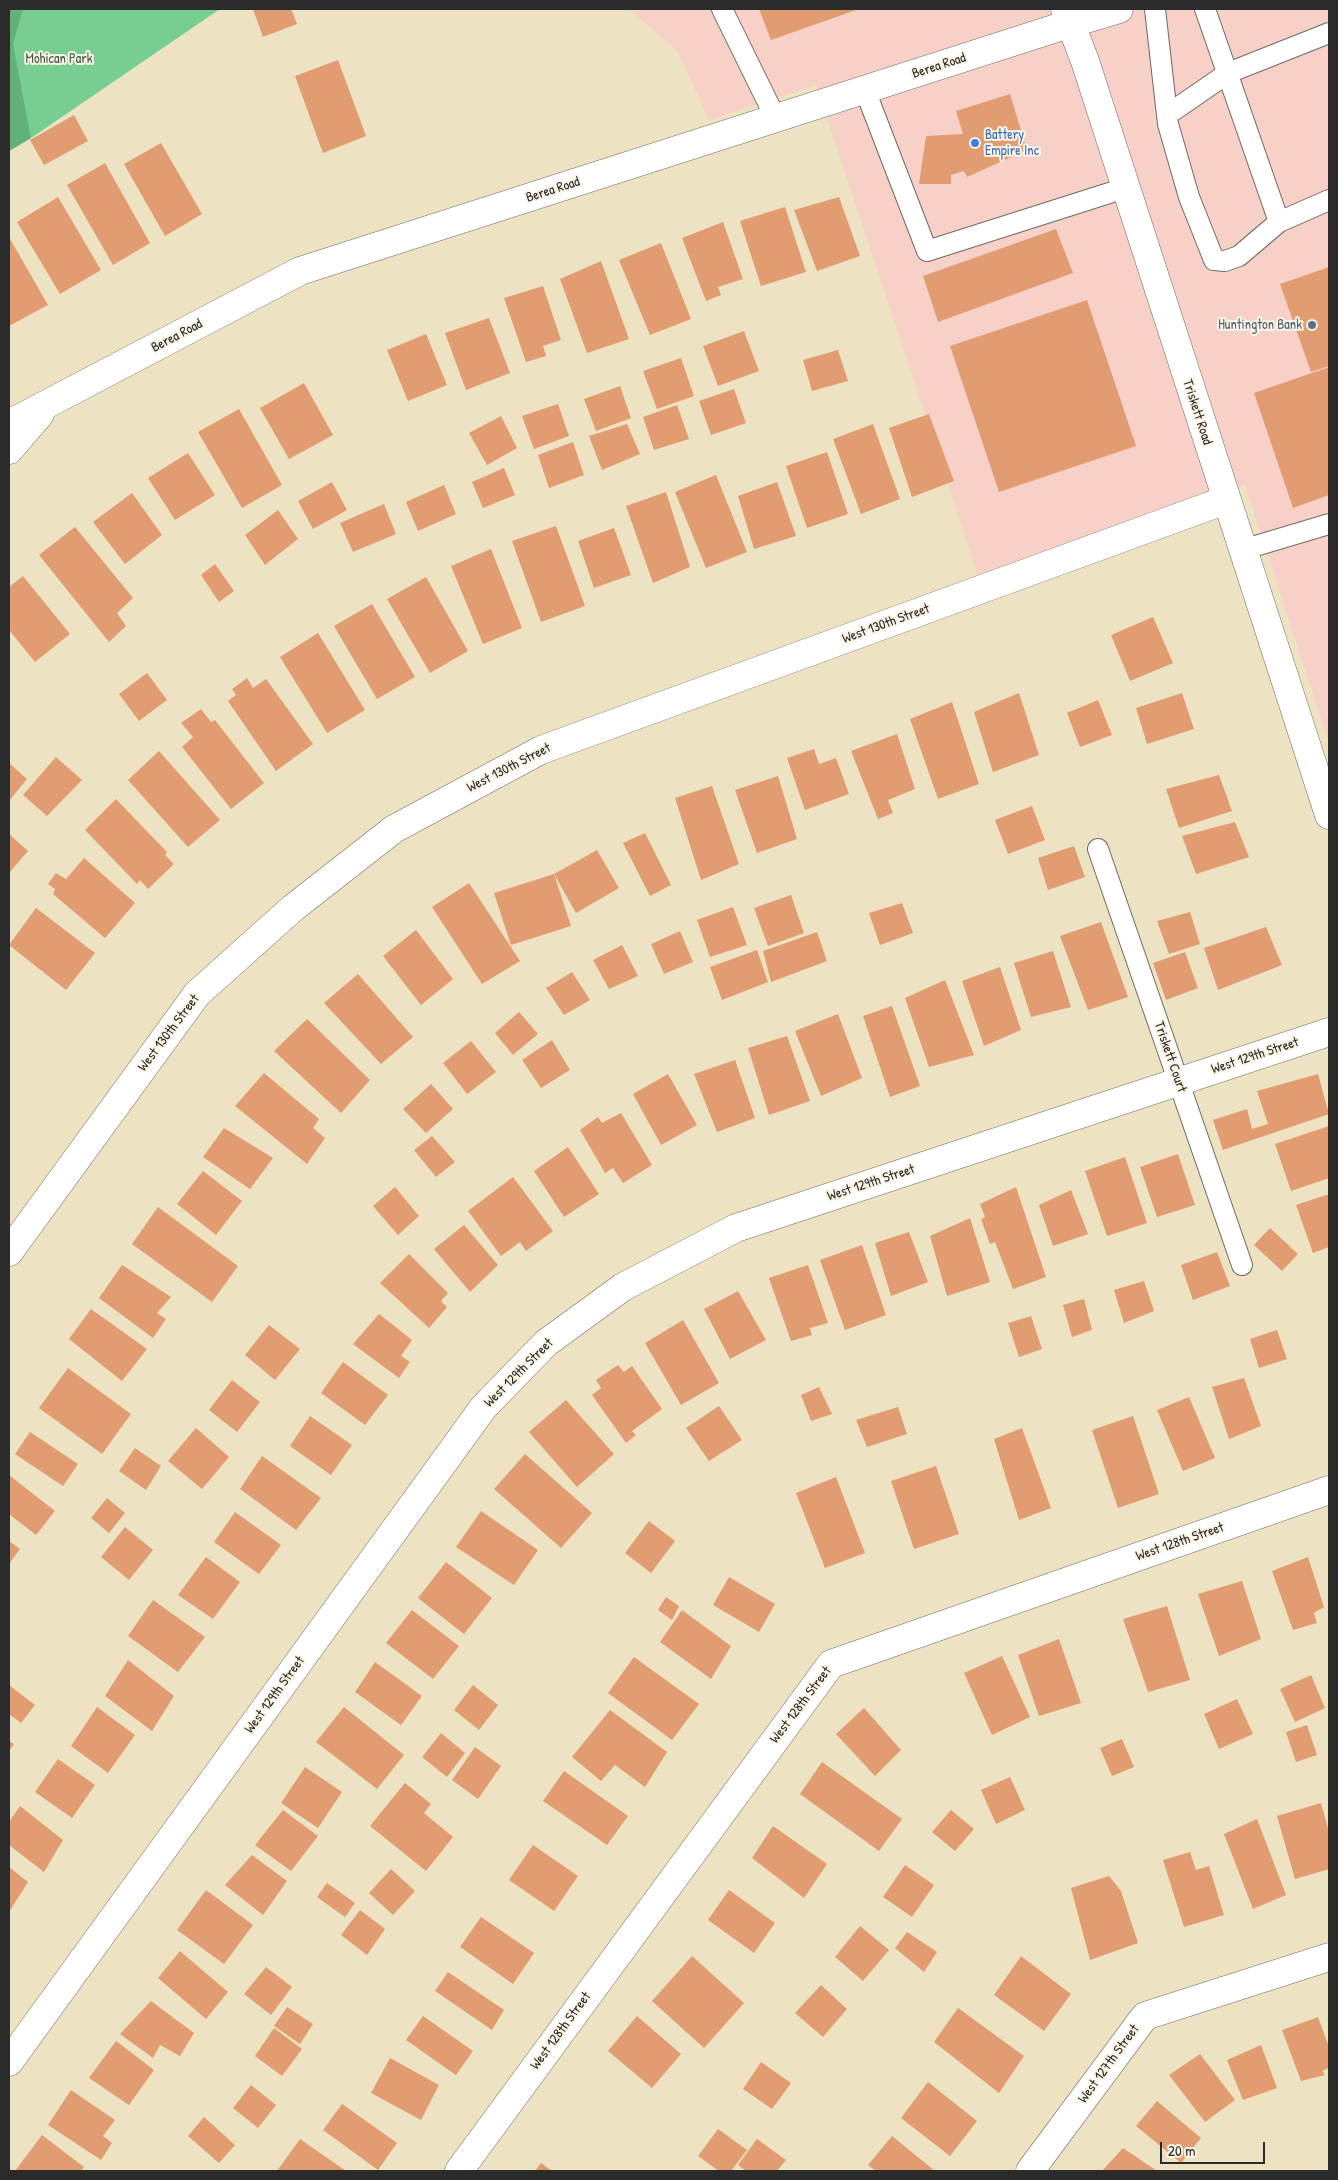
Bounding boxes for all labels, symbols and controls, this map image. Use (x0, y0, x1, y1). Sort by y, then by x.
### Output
street label: Berea Road (910, 49, 968, 83)
park label: Mohican Park (26, 51, 92, 67)
place label: Battery Empire Inc (985, 127, 1039, 160)
marker: Battery Empire Inc (969, 137, 981, 149)
street label: Berea Road (524, 173, 582, 207)
street label: Berea Road (149, 316, 205, 356)
place label: Huntington Bank (1218, 317, 1302, 333)
marker: Huntington Bank (1306, 319, 1318, 331)
street label: Triskett Road (1179, 377, 1215, 447)
street label: West 130th Street (840, 600, 932, 648)
street label: West 130th Street (464, 740, 554, 796)
street label: West 130th Street (135, 991, 203, 1075)
street label: Triskett Court (1150, 1019, 1190, 1095)
street label: West 129th Street (1209, 1034, 1301, 1078)
street label: West 129th Street (825, 1161, 917, 1205)
street label: West 129th Street (481, 1335, 557, 1411)
street label: West 128th Street (1134, 1519, 1226, 1565)
street label: West 129th Street (241, 1653, 309, 1737)
street label: West 128th Street (767, 1663, 835, 1747)
street label: West 128th Street (527, 1989, 595, 2073)
street label: West 127th Street (1075, 2022, 1143, 2106)
scale bar (1163, 2132, 1268, 2164)
text: 20 m (1168, 2140, 1195, 2161)

